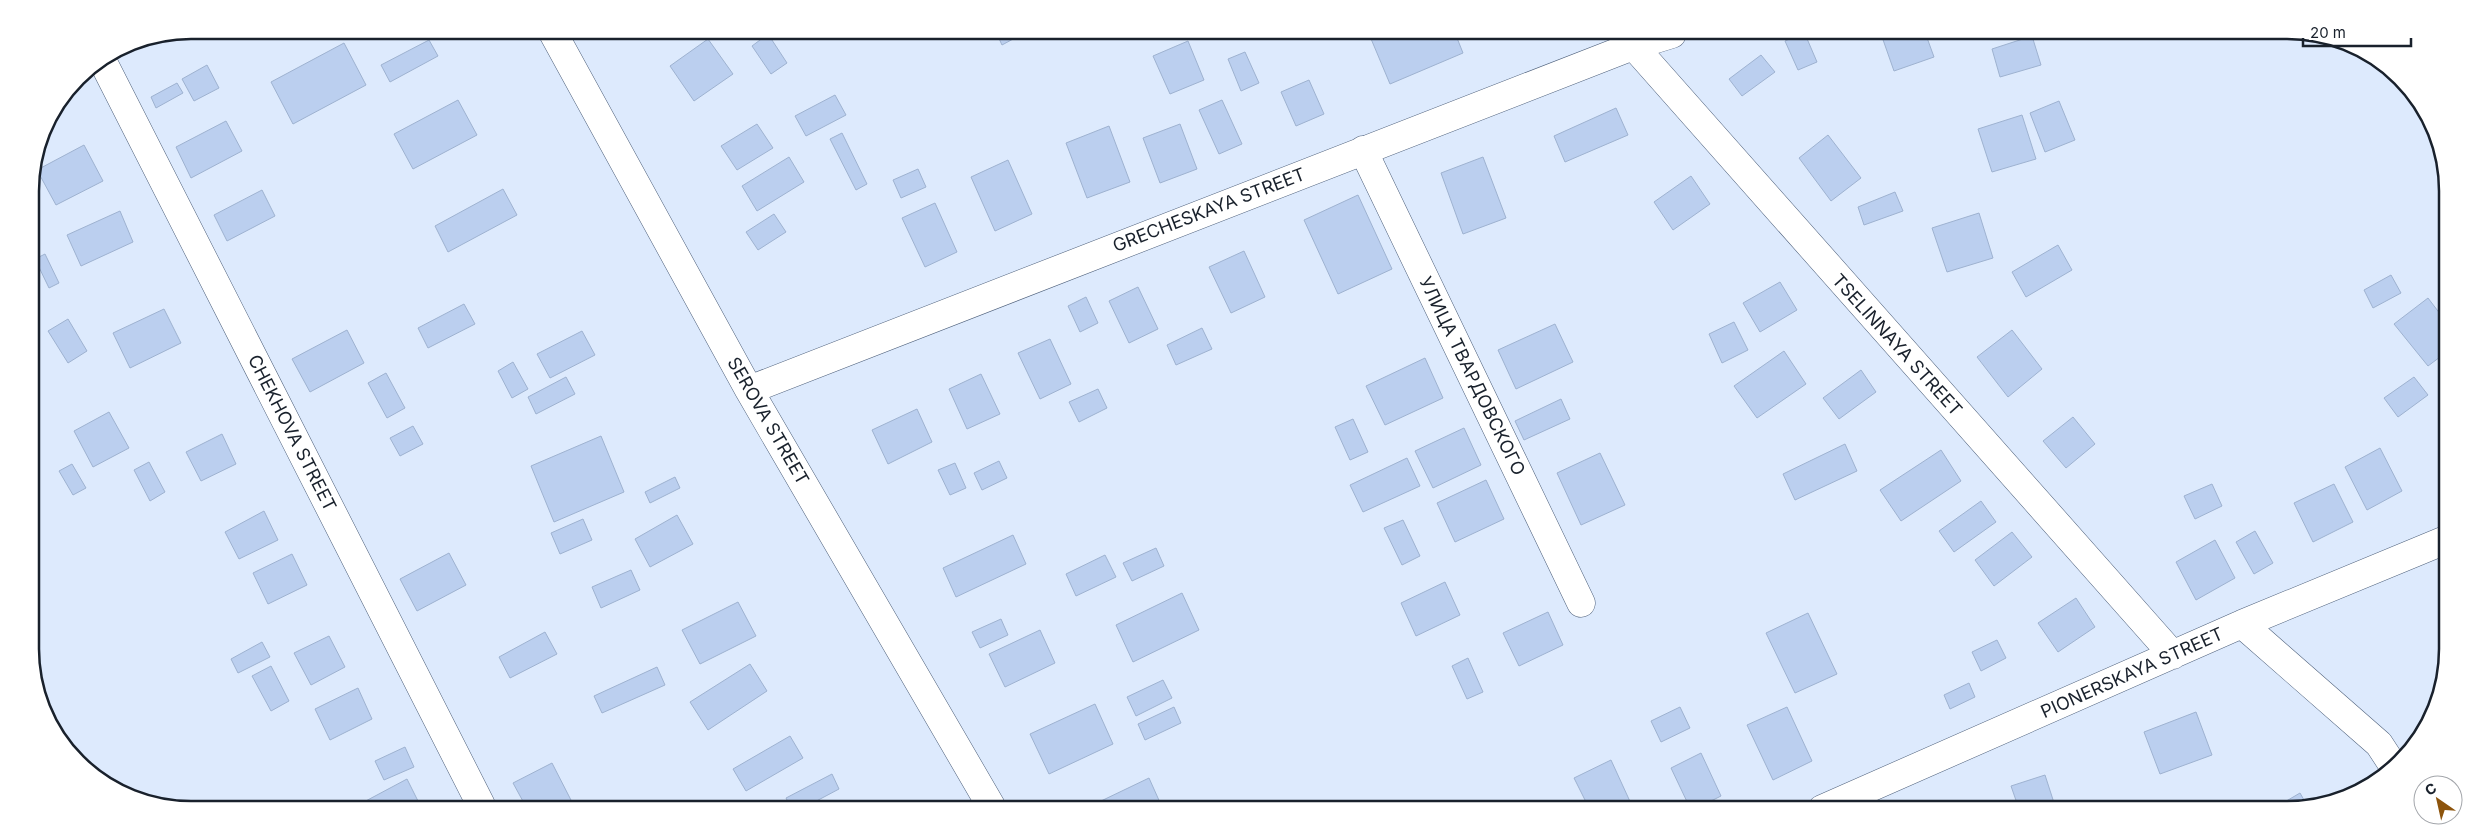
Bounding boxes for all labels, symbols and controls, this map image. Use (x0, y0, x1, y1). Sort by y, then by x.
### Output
scale bar (2303, 15, 2410, 47)
text: 20 m (2310, 23, 2346, 42)
street label: GRECHESKAYA STREET (1110, 163, 1308, 256)
street label: TSELINNAYA STREET (1828, 269, 1967, 420)
street label: УЛИЦА ТВАРДОВСКОГО (1415, 273, 1530, 479)
street label: CHEKHOVA STREET (244, 351, 341, 514)
street label: SEROVA STREET (723, 353, 813, 488)
street label: PIONERSKAYA STREET (2037, 623, 2226, 722)
north arrow (2413, 775, 2463, 825)
text: С (2421, 779, 2439, 799)

